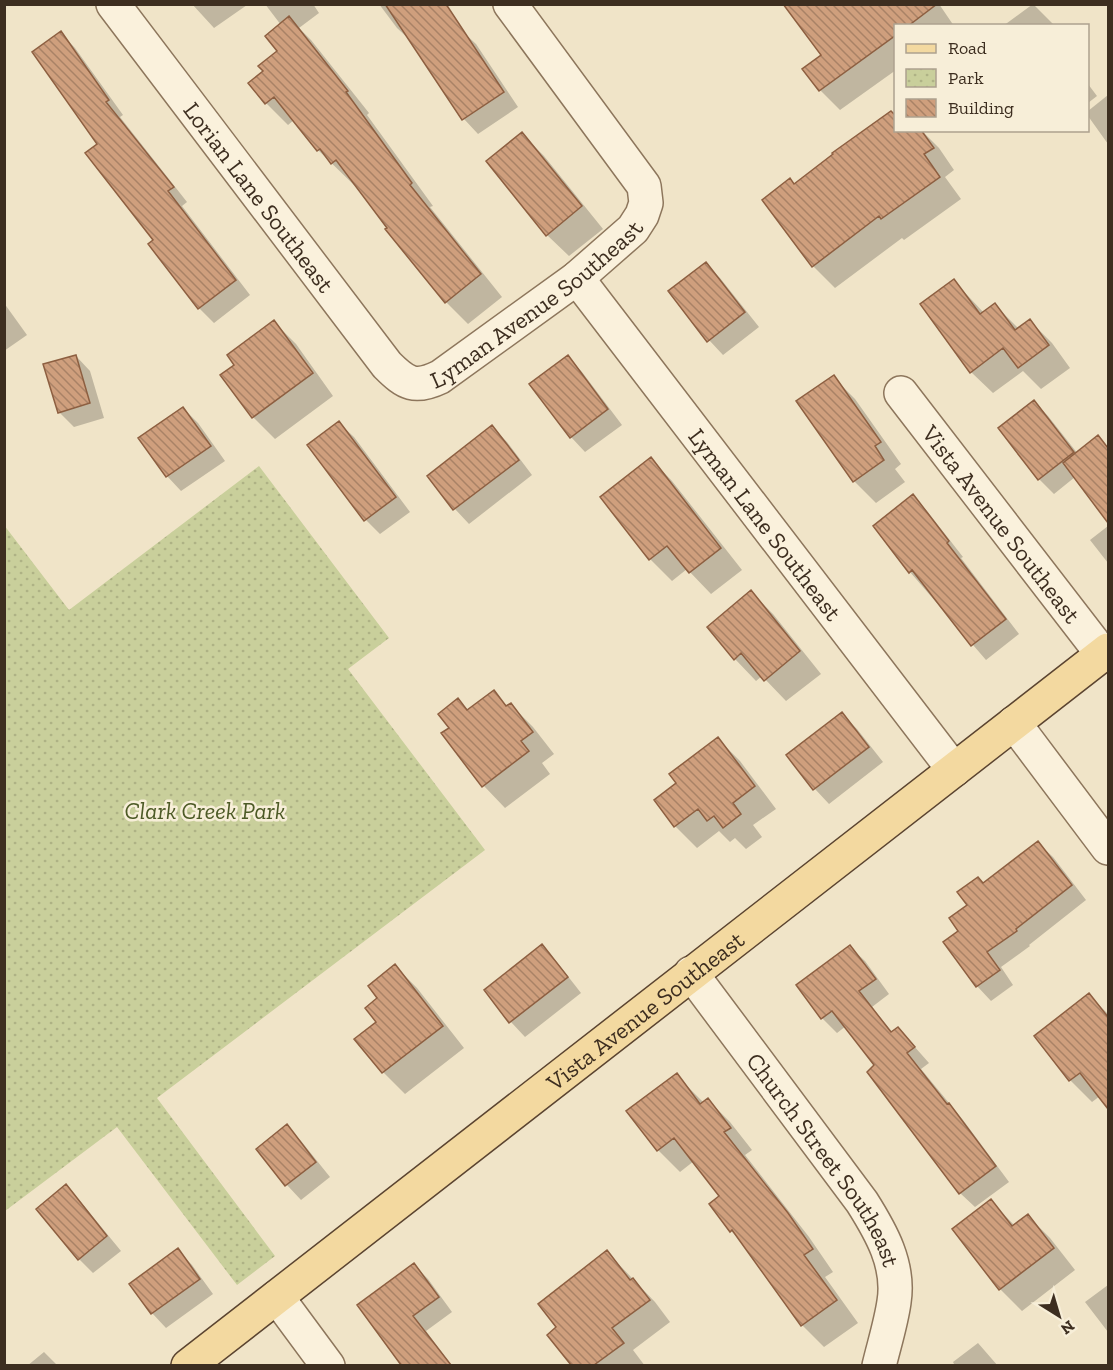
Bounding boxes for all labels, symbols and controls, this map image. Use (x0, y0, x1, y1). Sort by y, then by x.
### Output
legend (894, 24, 1089, 132)
text: Road (948, 37, 987, 59)
text: Park (948, 67, 984, 89)
street label: Lorian Lane Southeast (178, 96, 341, 298)
text: Building (948, 97, 1014, 119)
street label: Lyman Avenue Southeast (425, 215, 649, 394)
street label: Vista Avenue Southeast (916, 418, 1087, 629)
street label: Lyman Lane Southeast (683, 422, 848, 626)
park label: Clark Creek Park (124, 796, 286, 825)
street label: Vista Avenue Southeast (540, 924, 750, 1097)
street label: Church Street Southeast (741, 1047, 907, 1270)
north arrow (1029, 1286, 1089, 1346)
text: N (1057, 1316, 1078, 1339)

